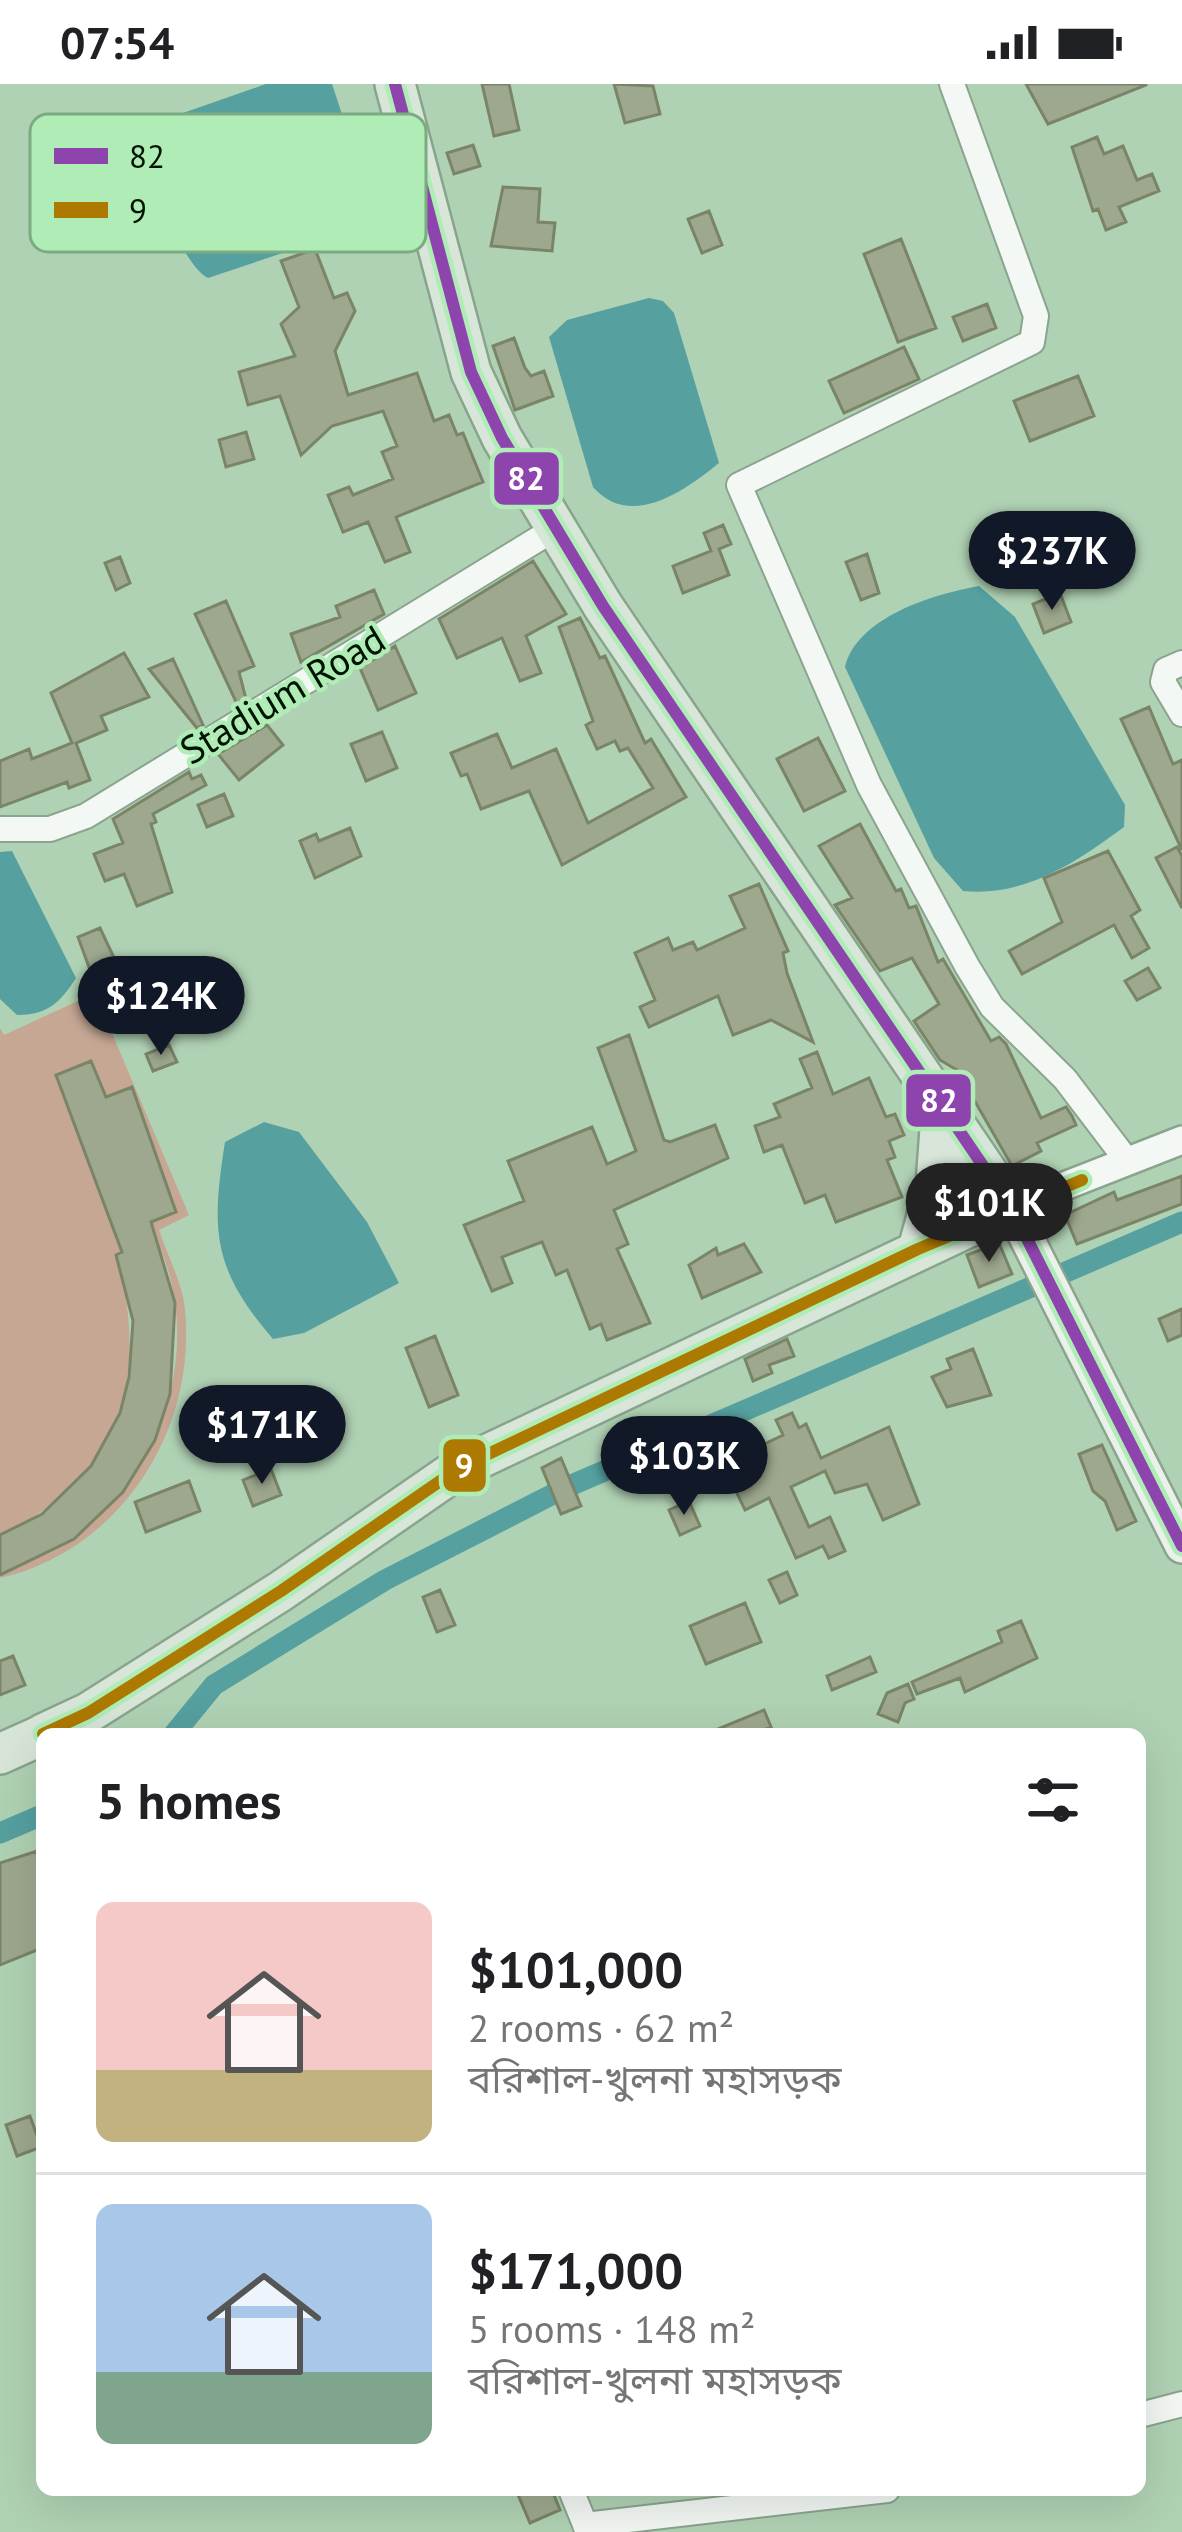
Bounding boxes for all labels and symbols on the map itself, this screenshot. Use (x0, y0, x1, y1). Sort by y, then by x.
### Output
legend (30, 114, 426, 252)
text: 82 (129, 134, 165, 177)
text: 9 (129, 188, 147, 231)
line badge: 82 (492, 450, 561, 507)
text: 82 (507, 456, 545, 499)
pin: $237K (968, 511, 1136, 613)
street label: Stadium Road (170, 613, 394, 775)
pin: $124K (77, 956, 245, 1058)
line badge: 82 (904, 1072, 973, 1129)
text: 82 (920, 1078, 958, 1121)
pin: $101K (905, 1163, 1073, 1265)
pin: $171K (178, 1385, 346, 1487)
pin: $103K (600, 1416, 768, 1518)
line badge: 9 (441, 1437, 488, 1494)
text: 9 (455, 1443, 473, 1486)

